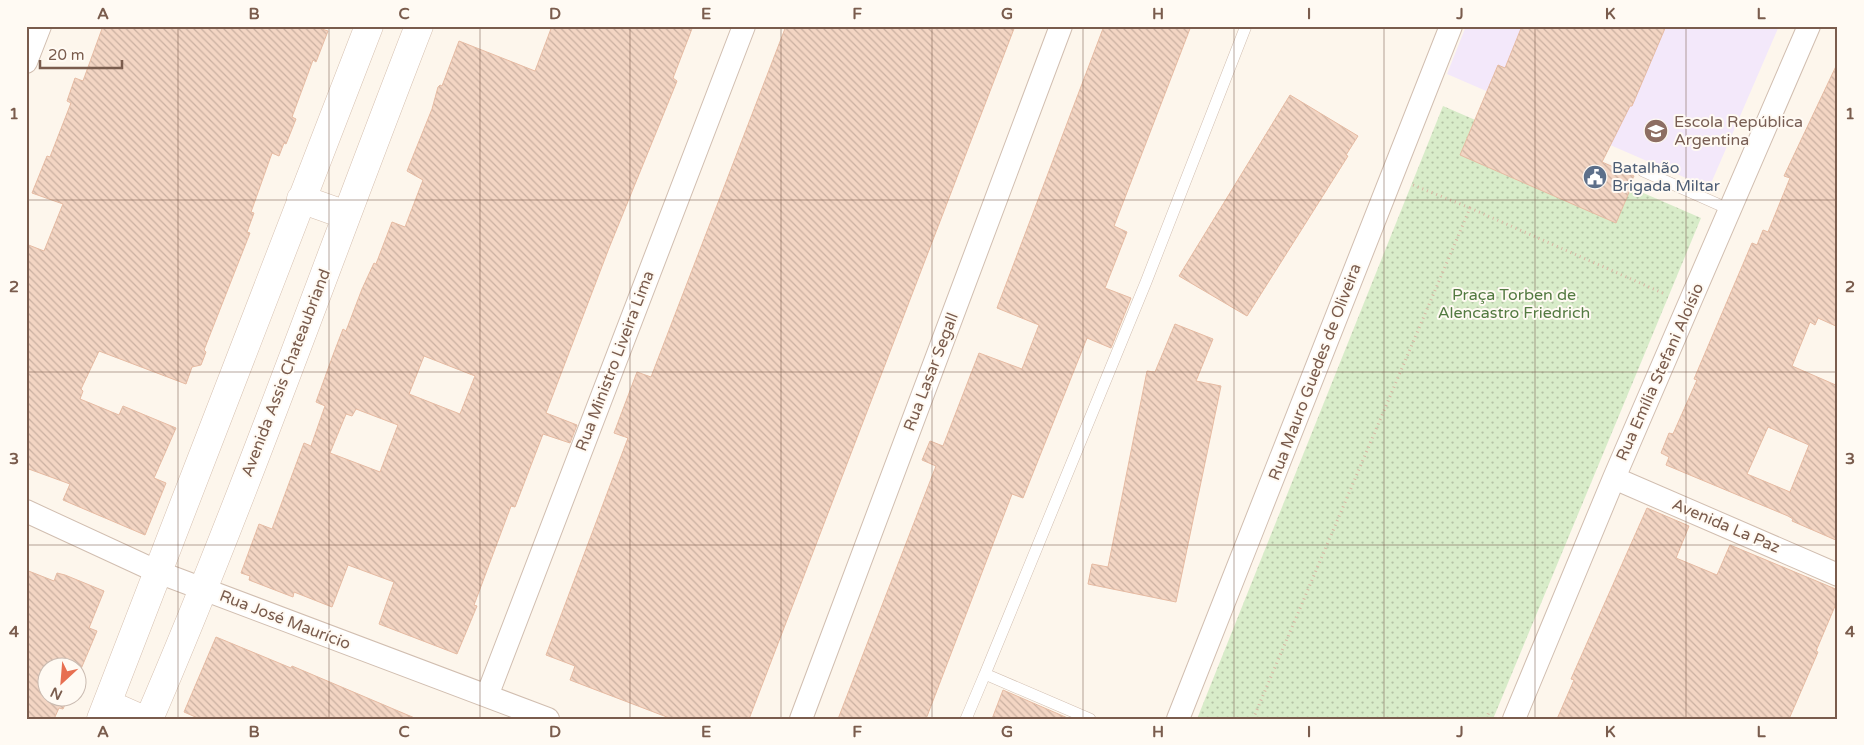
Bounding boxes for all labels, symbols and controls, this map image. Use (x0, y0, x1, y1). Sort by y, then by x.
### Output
text: A (97, 4, 109, 24)
text: B (248, 4, 260, 24)
text: C (398, 4, 410, 24)
text: D (549, 4, 561, 24)
text: E (701, 4, 711, 24)
text: F (852, 4, 862, 24)
text: G (1001, 4, 1013, 24)
text: H (1152, 4, 1164, 24)
text: I (1307, 4, 1311, 24)
text: J (1455, 4, 1464, 24)
text: K (1605, 4, 1616, 24)
text: L (1756, 4, 1766, 24)
scale bar (40, 38, 122, 70)
text: 20 m (48, 46, 85, 64)
text: 1 (9, 104, 19, 124)
text: 1 (1845, 104, 1855, 124)
place label: Escola República Argentina (1674, 112, 1803, 150)
school or university icon: Escola República Argentina (1643, 118, 1669, 144)
place label: Batalhão Brigada Miltar (1612, 158, 1721, 196)
public building icon: Batalhão Brigada Miltar (1582, 164, 1608, 190)
street label: Rua Mauro Guedes de Oliveira (1264, 261, 1366, 483)
street label: Avenida Assis Chateaubriand (237, 266, 335, 480)
street label: Rua Ministro Liveira Lima (571, 268, 659, 454)
text: 2 (9, 277, 19, 297)
text: 2 (1845, 277, 1855, 297)
street label: Rua Emília Stefani Aloísio (1612, 280, 1708, 464)
park label: Praça Torben de Alencastro Friedrich (1438, 285, 1590, 323)
street label: Rua Lasar Segall (899, 310, 963, 434)
text: 3 (9, 449, 19, 469)
text: 3 (1845, 449, 1855, 469)
street label: Avenida La Paz (1669, 494, 1783, 558)
street label: Rua José Maurício (217, 586, 353, 654)
text: 4 (9, 622, 19, 642)
text: 4 (1845, 622, 1855, 642)
north arrow (38, 658, 88, 708)
text: N (48, 683, 65, 703)
text: A (97, 722, 109, 742)
text: B (248, 722, 260, 742)
text: C (398, 722, 410, 742)
text: D (549, 722, 561, 742)
text: E (701, 722, 711, 742)
text: F (852, 722, 862, 742)
text: G (1001, 722, 1013, 742)
text: H (1152, 722, 1164, 742)
text: I (1307, 722, 1311, 742)
text: J (1455, 722, 1464, 742)
text: K (1605, 722, 1616, 742)
text: L (1756, 722, 1766, 742)

